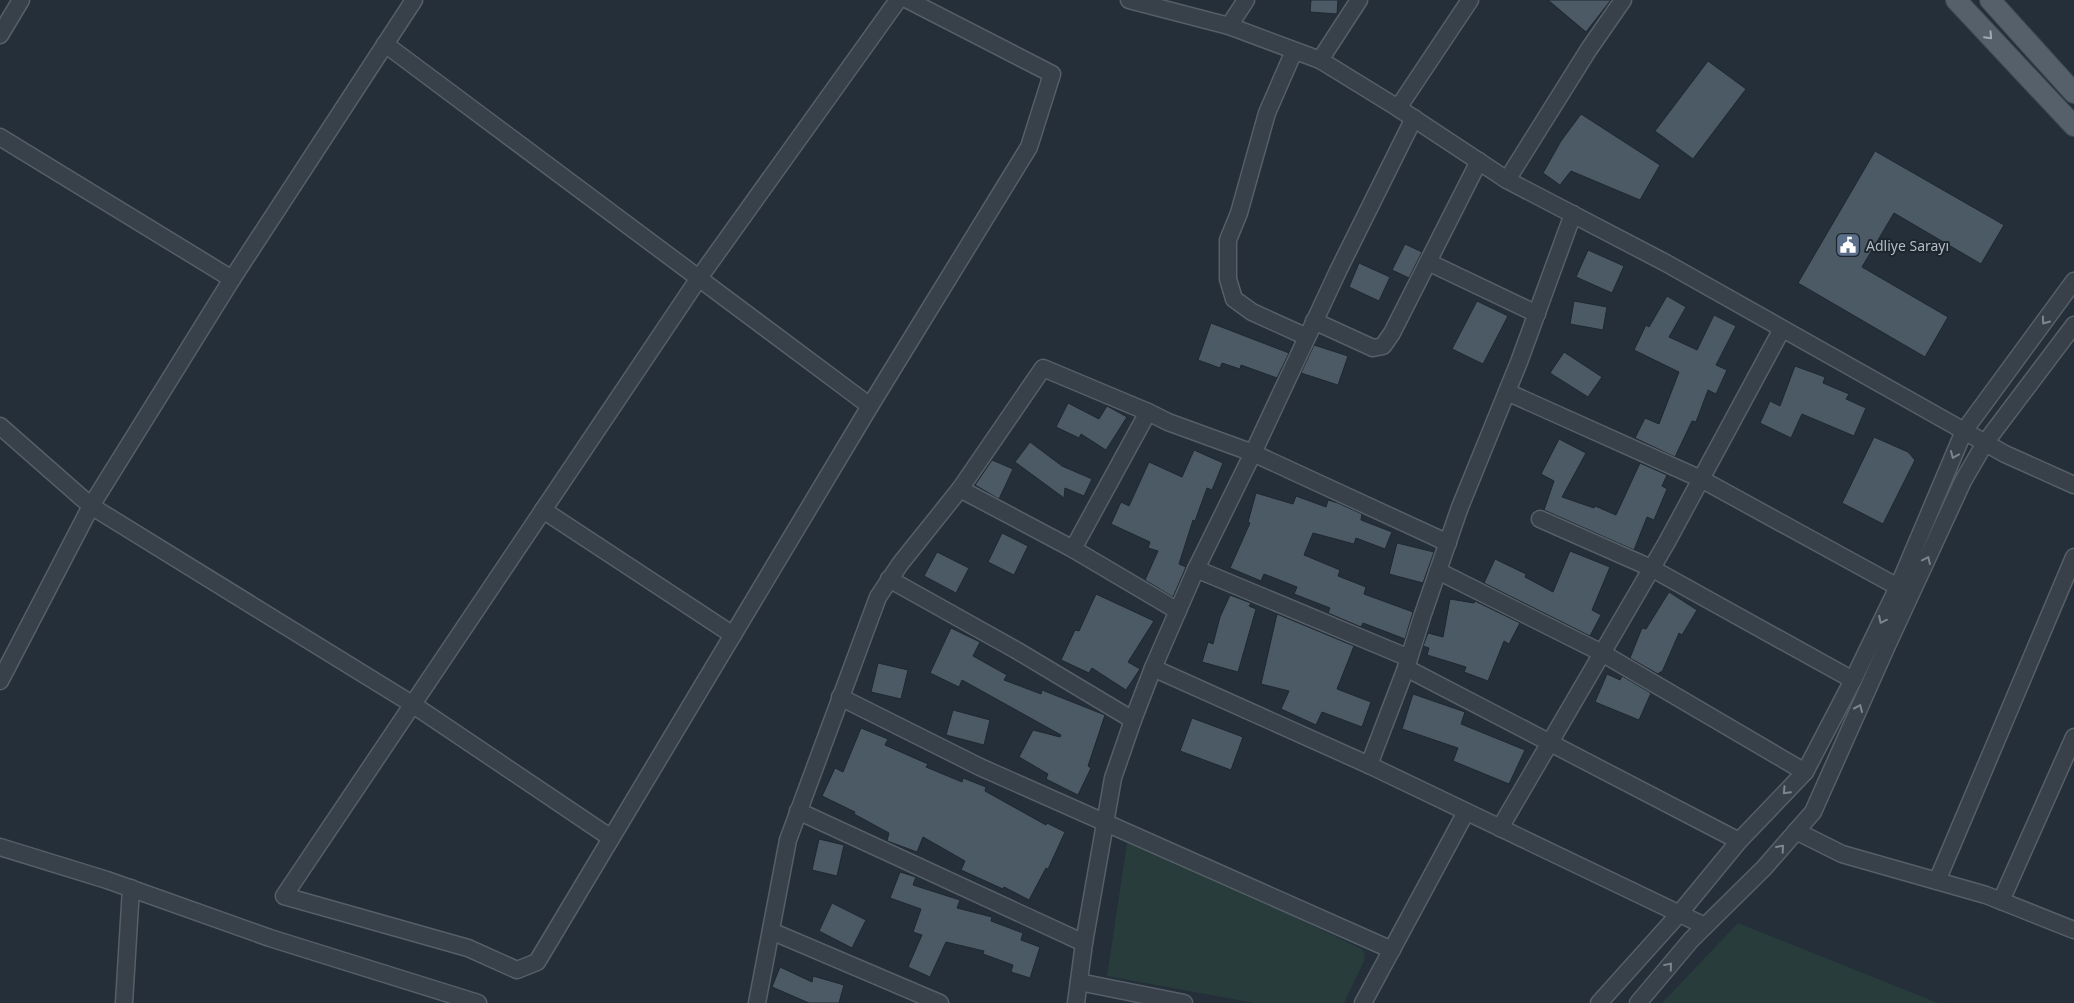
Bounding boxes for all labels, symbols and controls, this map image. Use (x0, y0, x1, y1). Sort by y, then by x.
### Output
one-way arrow (1983, 30, 1992, 39)
public building icon: Adliye Sarayı (1835, 232, 1861, 258)
place label: Adliye Sarayı (1866, 236, 1949, 255)
one-way arrow (2042, 315, 2051, 325)
one-way arrow (1950, 450, 1961, 459)
one-way arrow (1921, 556, 1931, 565)
one-way arrow (1878, 615, 1888, 624)
one-way arrow (1853, 704, 1864, 713)
one-way arrow (1783, 786, 1792, 795)
one-way arrow (1775, 845, 1784, 854)
one-way arrow (1664, 963, 1672, 972)

